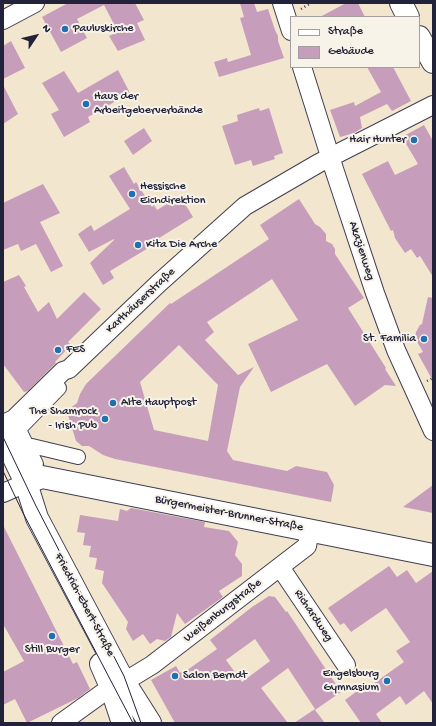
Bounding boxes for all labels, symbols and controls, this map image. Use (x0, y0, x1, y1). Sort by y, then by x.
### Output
north arrow (16, 16, 56, 56)
legend (290, 16, 420, 68)
place label: Pauluskirche (73, 22, 134, 36)
text: N (39, 23, 53, 36)
marker: Pauluskirche (60, 24, 70, 34)
text: Straße (328, 25, 363, 39)
text: Gebäude (328, 45, 374, 59)
place label: Haus der Arbeitgeberverbände (94, 90, 203, 118)
marker: Haus der Arbeitgeberverbände (81, 99, 91, 109)
place label: Hair Hunter (349, 133, 406, 147)
marker: Hair Hunter (409, 135, 419, 145)
place label: Hessische Eichdirektion (140, 180, 205, 208)
marker: Hessische Eichdirektion (127, 189, 137, 199)
street label: Akazienweg (345, 220, 377, 282)
place label: Kita Die Arche (146, 238, 217, 252)
marker: Kita Die Arche (133, 240, 143, 250)
street label: Karthäuserstraße (103, 265, 179, 337)
place label: St. Familia (363, 332, 416, 346)
marker: St. Familia (419, 334, 429, 344)
place label: FES (66, 343, 85, 357)
marker: FES (53, 345, 63, 355)
place label: Alte Hauptpost (121, 396, 196, 410)
marker: Alte Hauptpost (108, 398, 118, 408)
place label: The Shamrock - Irish Pub (30, 405, 97, 433)
marker: The Shamrock - Irish Pub (100, 414, 110, 424)
street label: Bürgermeister-Brunner-Straße (154, 493, 304, 535)
street label: Friedrich-Ebert-Straße (51, 551, 117, 659)
street label: Weißenburgstraße (181, 576, 265, 646)
street label: Richardweg (290, 587, 336, 645)
marker: Still Burger (47, 631, 57, 641)
place label: Still Burger (25, 643, 79, 657)
place label: Engelsburg Gymnasium (323, 667, 379, 695)
place label: Salon Berndt (183, 669, 247, 683)
marker: Salon Berndt (170, 671, 180, 681)
marker: Engelsburg Gymnasium (382, 676, 392, 686)

